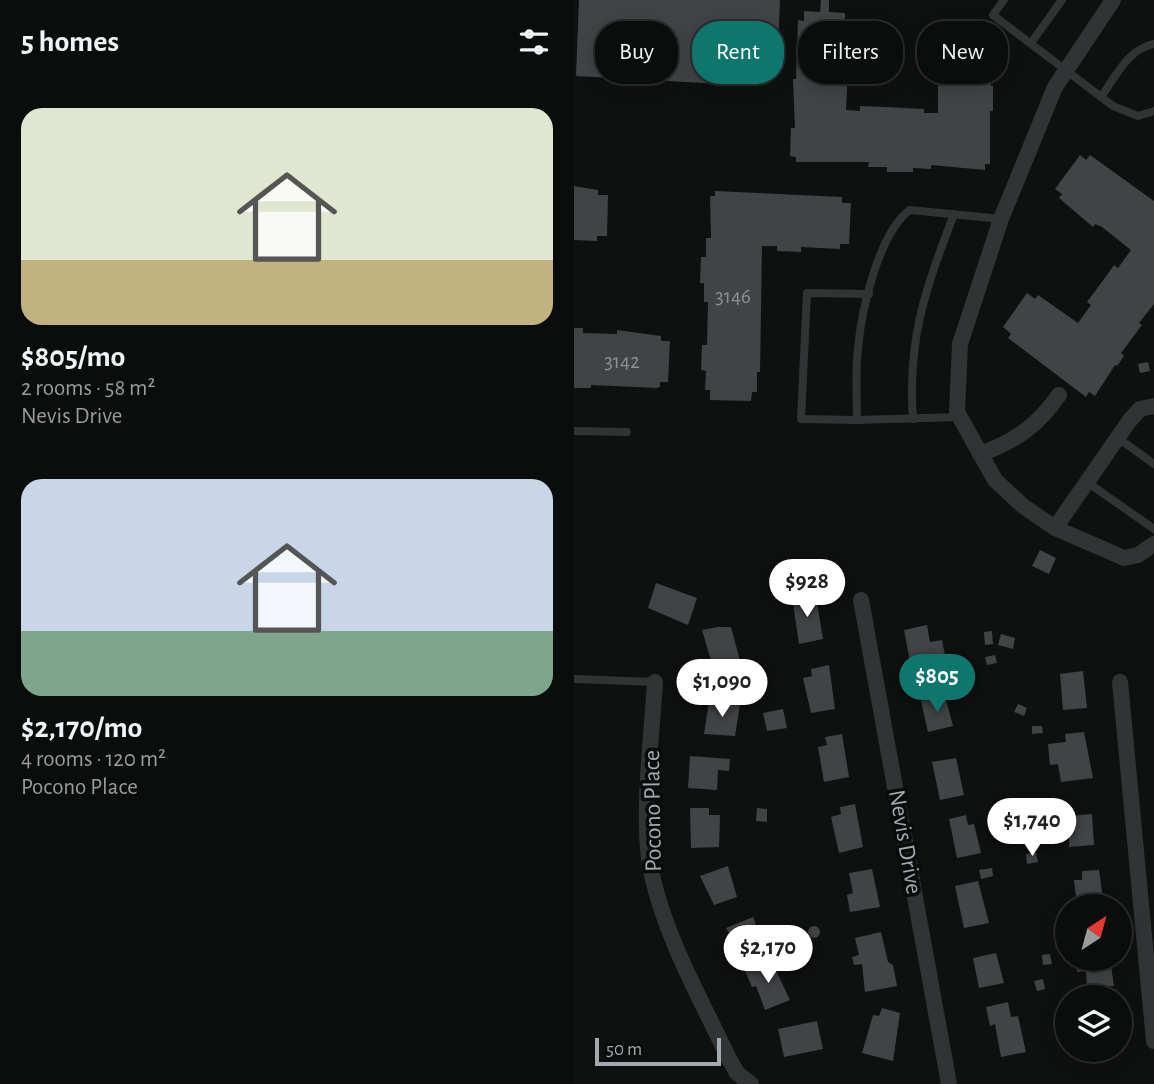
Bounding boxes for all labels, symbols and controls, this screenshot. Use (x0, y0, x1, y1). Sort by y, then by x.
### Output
chip: Buy (595, 21, 678, 84)
chip: Rent (692, 21, 784, 84)
chip: Filters (798, 21, 903, 84)
chip: New (917, 21, 1008, 84)
icon: filters (515, 23, 553, 61)
text: 5 homes (21, 27, 119, 57)
icon: home (224, 154, 350, 280)
house number: 3146 (715, 286, 751, 307)
text: $805/mo (21, 342, 125, 372)
house number: 3142 (604, 351, 640, 372)
text: 2 rooms · 58 m² (21, 377, 156, 400)
text: Nevis Drive (21, 405, 122, 428)
icon: home (224, 525, 350, 651)
pin: $928 (766, 560, 848, 619)
text: $928 (785, 570, 829, 593)
pin: $805 (896, 654, 978, 714)
pin: $1,090 (665, 660, 779, 719)
text: $805 (915, 665, 959, 688)
text: $1,090 (693, 670, 751, 693)
text: $2,170/mo (21, 713, 142, 743)
text: 4 rooms · 120 m² (21, 748, 166, 771)
street label: Pocono Place (640, 750, 666, 872)
text: Pocono Place (21, 776, 138, 799)
street label: Nevis Drive (884, 788, 926, 896)
pin: $1,740 (975, 798, 1089, 858)
text: $1,740 (1003, 809, 1061, 832)
north arrow (1055, 894, 1132, 971)
map controls (1055, 894, 1132, 1062)
pin: $2,170 (711, 926, 825, 985)
text: $2,170 (740, 936, 796, 959)
button: layers (1055, 985, 1132, 1062)
scale bar (595, 1035, 721, 1067)
text: 50 m (606, 1040, 642, 1059)

